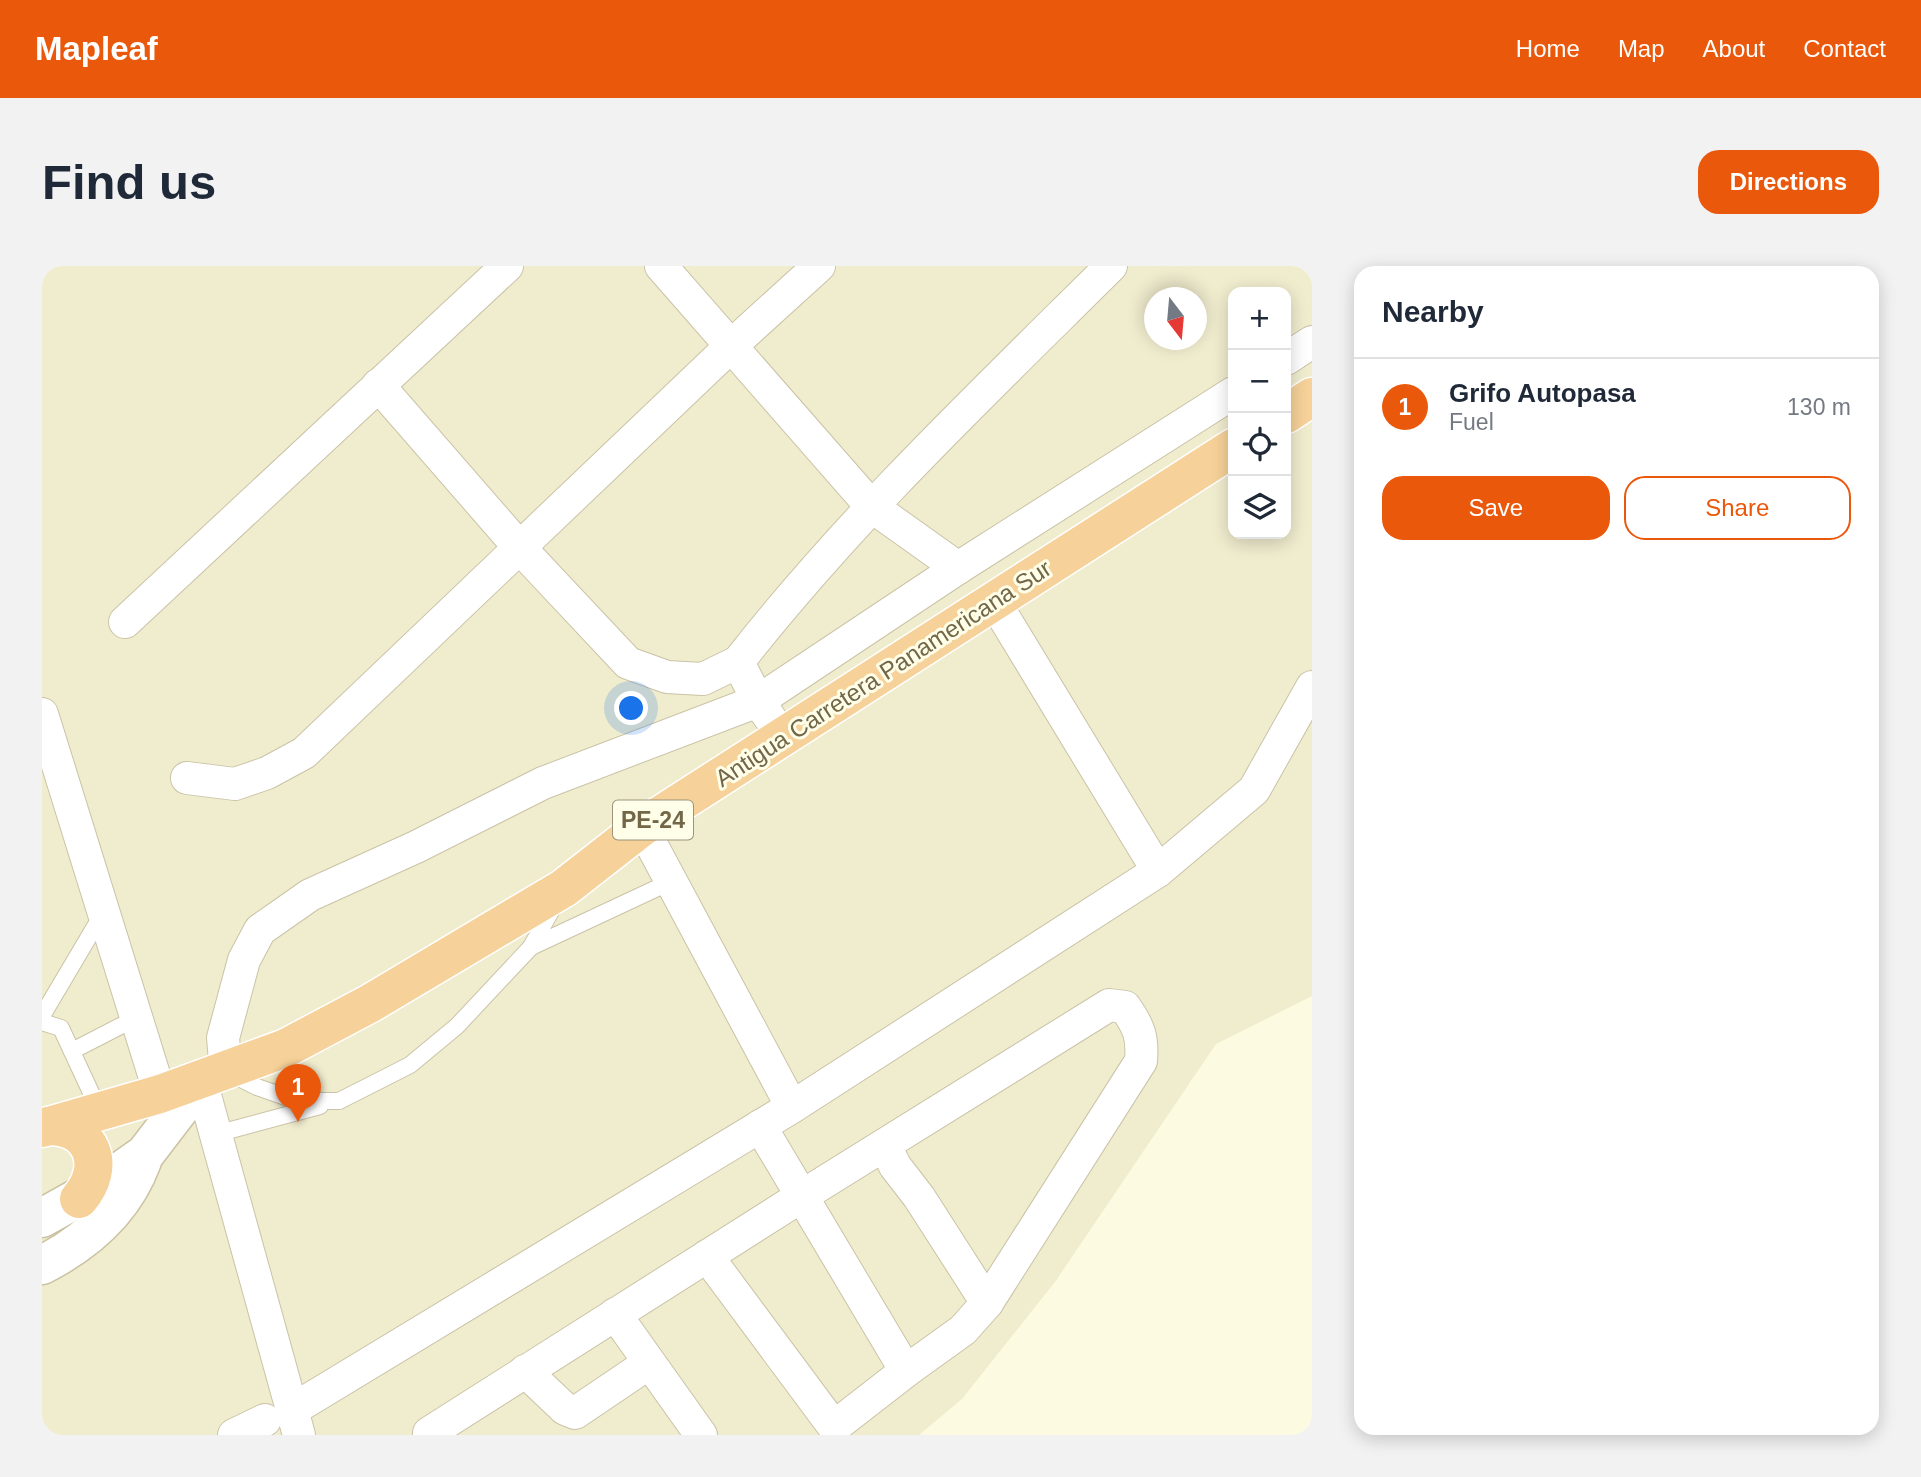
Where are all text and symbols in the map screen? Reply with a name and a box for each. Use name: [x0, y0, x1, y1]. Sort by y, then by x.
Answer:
text: Mapleaf: [35, 30, 158, 67]
text: Home: [1516, 35, 1580, 62]
text: Map: [1618, 35, 1665, 62]
text: About: [1703, 35, 1765, 62]
text: Contact: [1803, 35, 1886, 62]
button: Directions: [1698, 150, 1879, 214]
text: Find us: [42, 155, 216, 209]
north arrow: [1144, 287, 1207, 350]
map controls: [1228, 287, 1291, 539]
button: +: [1228, 287, 1291, 350]
text: Nearby: [1382, 295, 1484, 328]
button: −: [1228, 350, 1291, 413]
text: Grifo Autopasa: [1449, 378, 1636, 408]
text: 1: [1399, 394, 1411, 420]
text: 130 m: [1787, 394, 1851, 420]
text: Fuel: [1449, 409, 1494, 435]
button: locate: [1228, 413, 1291, 476]
button: layers: [1228, 476, 1291, 539]
button: Save: [1382, 476, 1610, 540]
button: Share: [1624, 476, 1851, 540]
street label: Antigua Carretera Panamericana Sur: [710, 554, 1056, 792]
your location: [614, 691, 648, 725]
road number: PE-24: [613, 800, 693, 840]
pin: 1: [275, 1064, 321, 1122]

